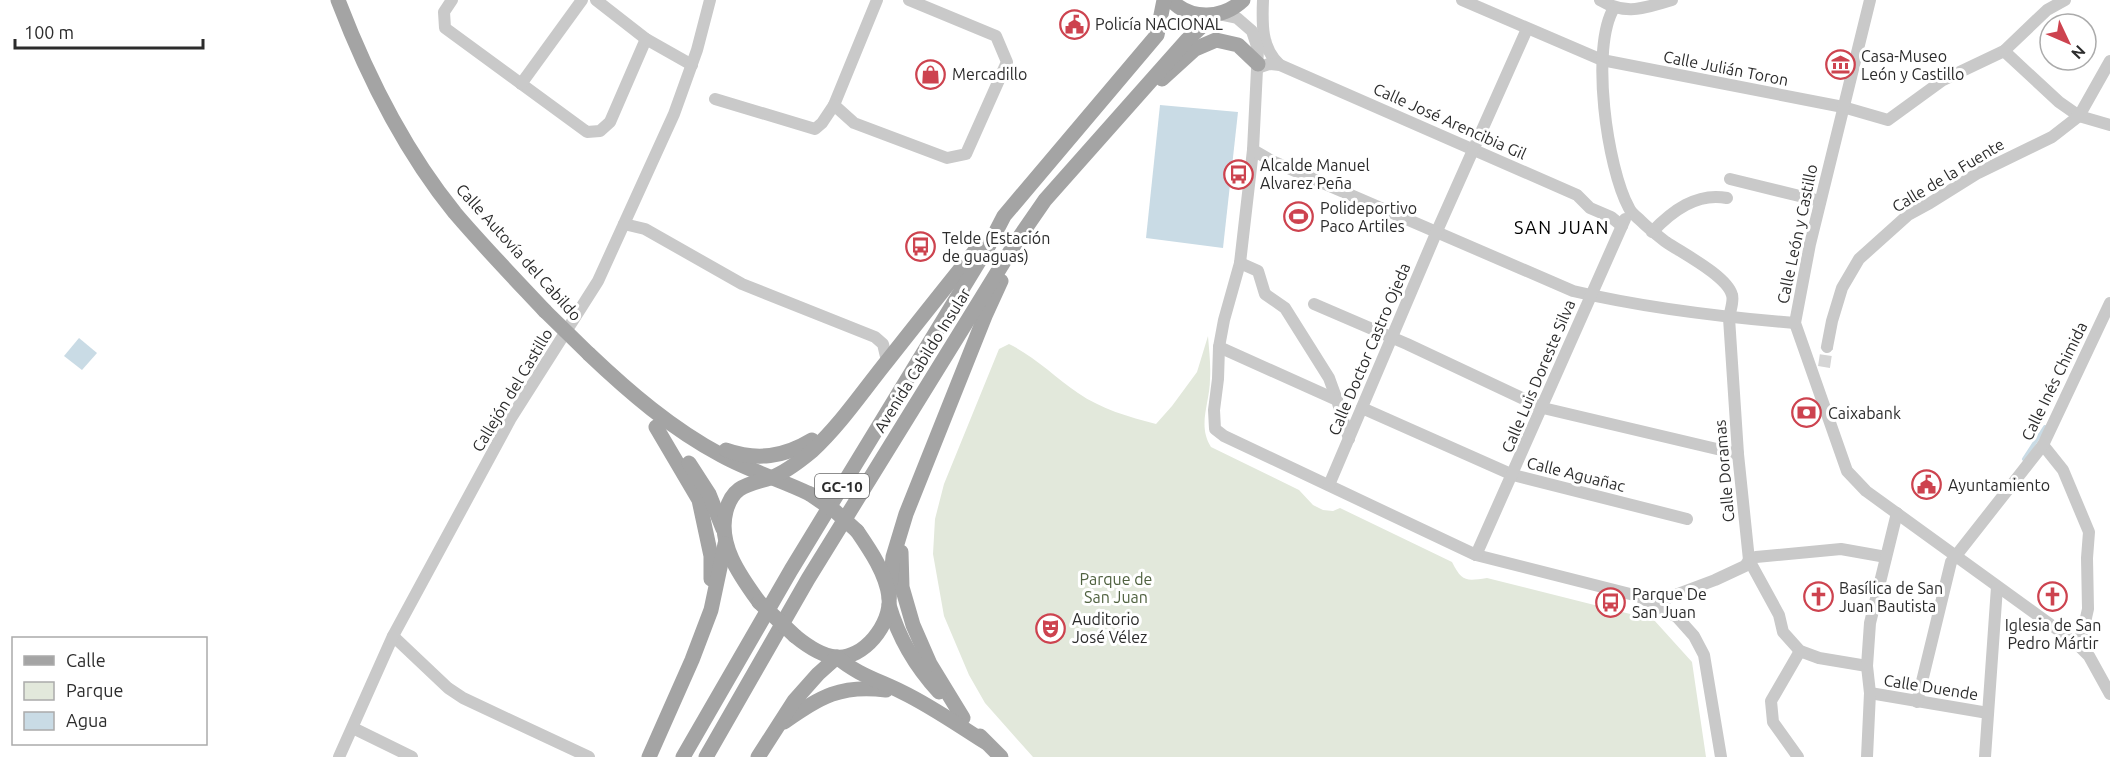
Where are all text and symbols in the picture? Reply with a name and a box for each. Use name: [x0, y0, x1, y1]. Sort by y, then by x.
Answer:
public building icon: Policía NACIONAL: [1058, 8, 1090, 40]
scale bar: [15, 12, 202, 50]
north arrow: [2038, 12, 2098, 72]
place label: Policía NACIONAL: [1095, 15, 1223, 33]
text: 100 m: [24, 22, 74, 42]
text: N: [2068, 42, 2089, 63]
street label: Calle Julián Toron: [1662, 47, 1790, 89]
place label: Casa-Museo León y Castillo: [1861, 47, 1964, 83]
museum icon: Casa-Museo León y Castillo: [1824, 49, 1856, 81]
shop icon: Mercadillo: [915, 58, 947, 90]
place label: Mercadillo: [952, 65, 1027, 83]
street label: Calle José Arencibia Gil: [1371, 79, 1529, 163]
street label: Calle de la Fuente: [1889, 135, 2007, 215]
place label: Alcalde Manuel Alvarez Peña: [1260, 156, 1370, 192]
bus stop icon: Alcalde Manuel Alvarez Peña: [1223, 158, 1255, 190]
street label: Calle León y Castillo: [1773, 163, 1821, 305]
street label: Calle Autovía del Cabildo: [453, 180, 585, 324]
place label: Polideportivo Paco Artiles: [1320, 199, 1417, 235]
sports icon: Polideportivo Paco Artiles: [1283, 201, 1315, 233]
district label: SAN JUAN: [1514, 217, 1610, 237]
place label: Telde (Estación de guaguas): [942, 229, 1050, 266]
bus stop icon: Telde (Estación de guaguas): [905, 231, 937, 263]
street label: Calle Doctor Castro Ojeda: [1324, 260, 1414, 438]
street label: Avenida Cabildo Insular: [870, 285, 974, 435]
street label: Calle Luis Doreste Silva: [1498, 297, 1578, 455]
street label: Calle Inés Chimida: [2017, 319, 2091, 443]
street label: Callejón del Castillo: [468, 325, 556, 455]
bank icon: Caixabank: [1791, 397, 1823, 429]
place label: Caixabank: [1828, 404, 1901, 422]
street label: Calle Doramas: [1711, 419, 1737, 523]
street label: Calle Aguañac: [1525, 453, 1628, 495]
public building icon: Ayuntamiento: [1911, 469, 1943, 501]
road number: GC-10: [815, 474, 869, 498]
place label: Ayuntamiento: [1948, 476, 2050, 494]
park label: Parque de San Juan: [1080, 570, 1152, 606]
place label: Basílica de San Juan Bautista: [1839, 579, 1943, 615]
church icon: Basílica de San Juan Bautista: [1802, 581, 1834, 613]
church icon: Iglesia de San Pedro Mártir: [2037, 581, 2069, 613]
place label: Parque De San Juan: [1632, 585, 1707, 621]
bus stop icon: Parque De San Juan: [1595, 587, 1627, 619]
place label: Auditorio José Vélez: [1072, 610, 1147, 646]
theatre icon: Auditorio José Vélez: [1035, 612, 1067, 644]
place label: Iglesia de San Pedro Mártir: [2005, 616, 2101, 652]
legend: [12, 637, 207, 745]
text: Calle: [66, 650, 106, 670]
street label: Calle Duende: [1882, 671, 1980, 703]
text: Parque: [66, 680, 123, 700]
text: Agua: [66, 710, 108, 730]

